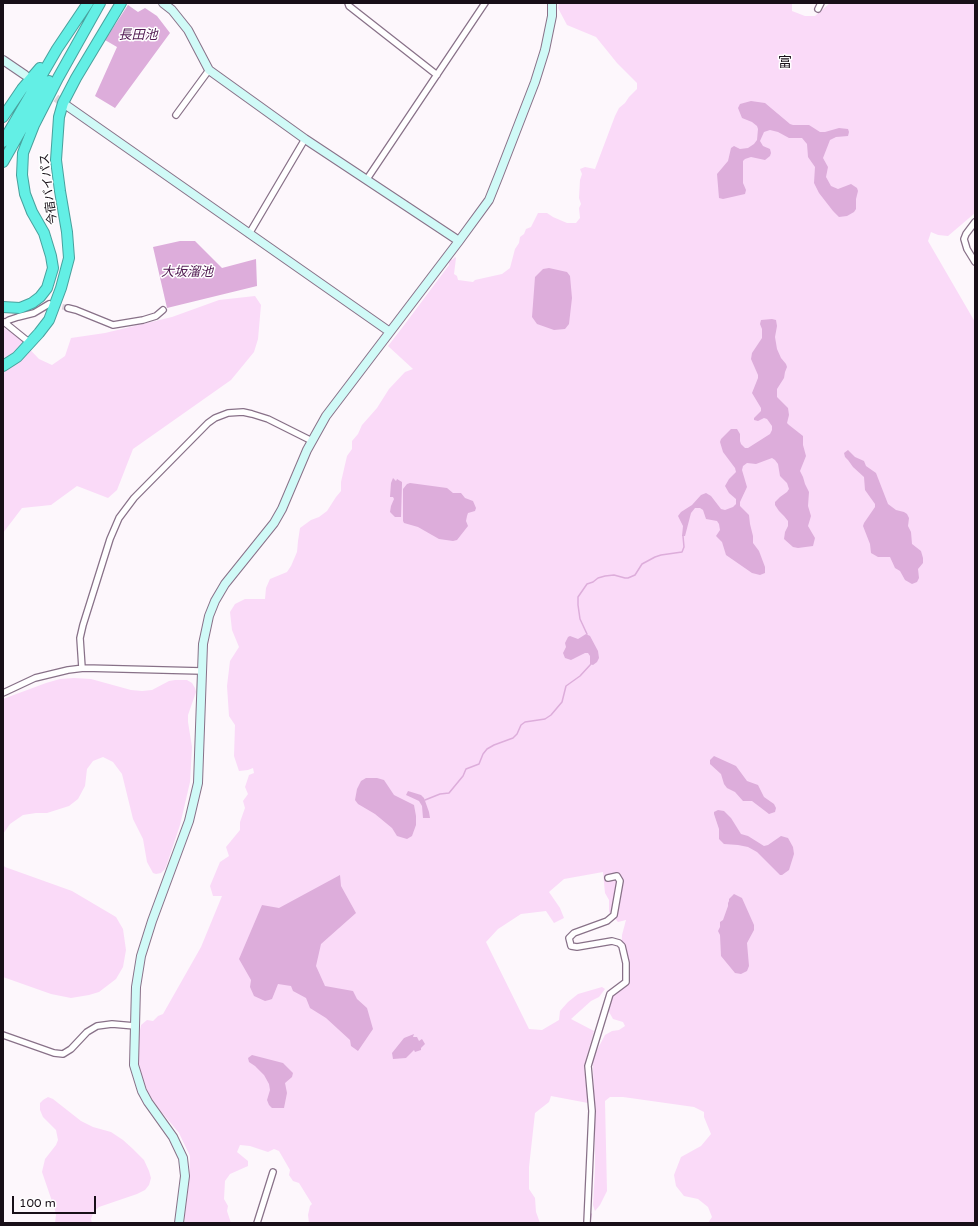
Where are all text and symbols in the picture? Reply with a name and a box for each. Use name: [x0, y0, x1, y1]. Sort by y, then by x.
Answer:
water label: 長田池: [119, 28, 157, 44]
district label: 富: [778, 55, 792, 71]
street label: 今宿バイパス: [37, 152, 61, 226]
water label: 大坂溜池: [161, 265, 213, 281]
scale bar: [14, 1188, 98, 1214]
text: 100 m: [19, 1196, 56, 1210]

